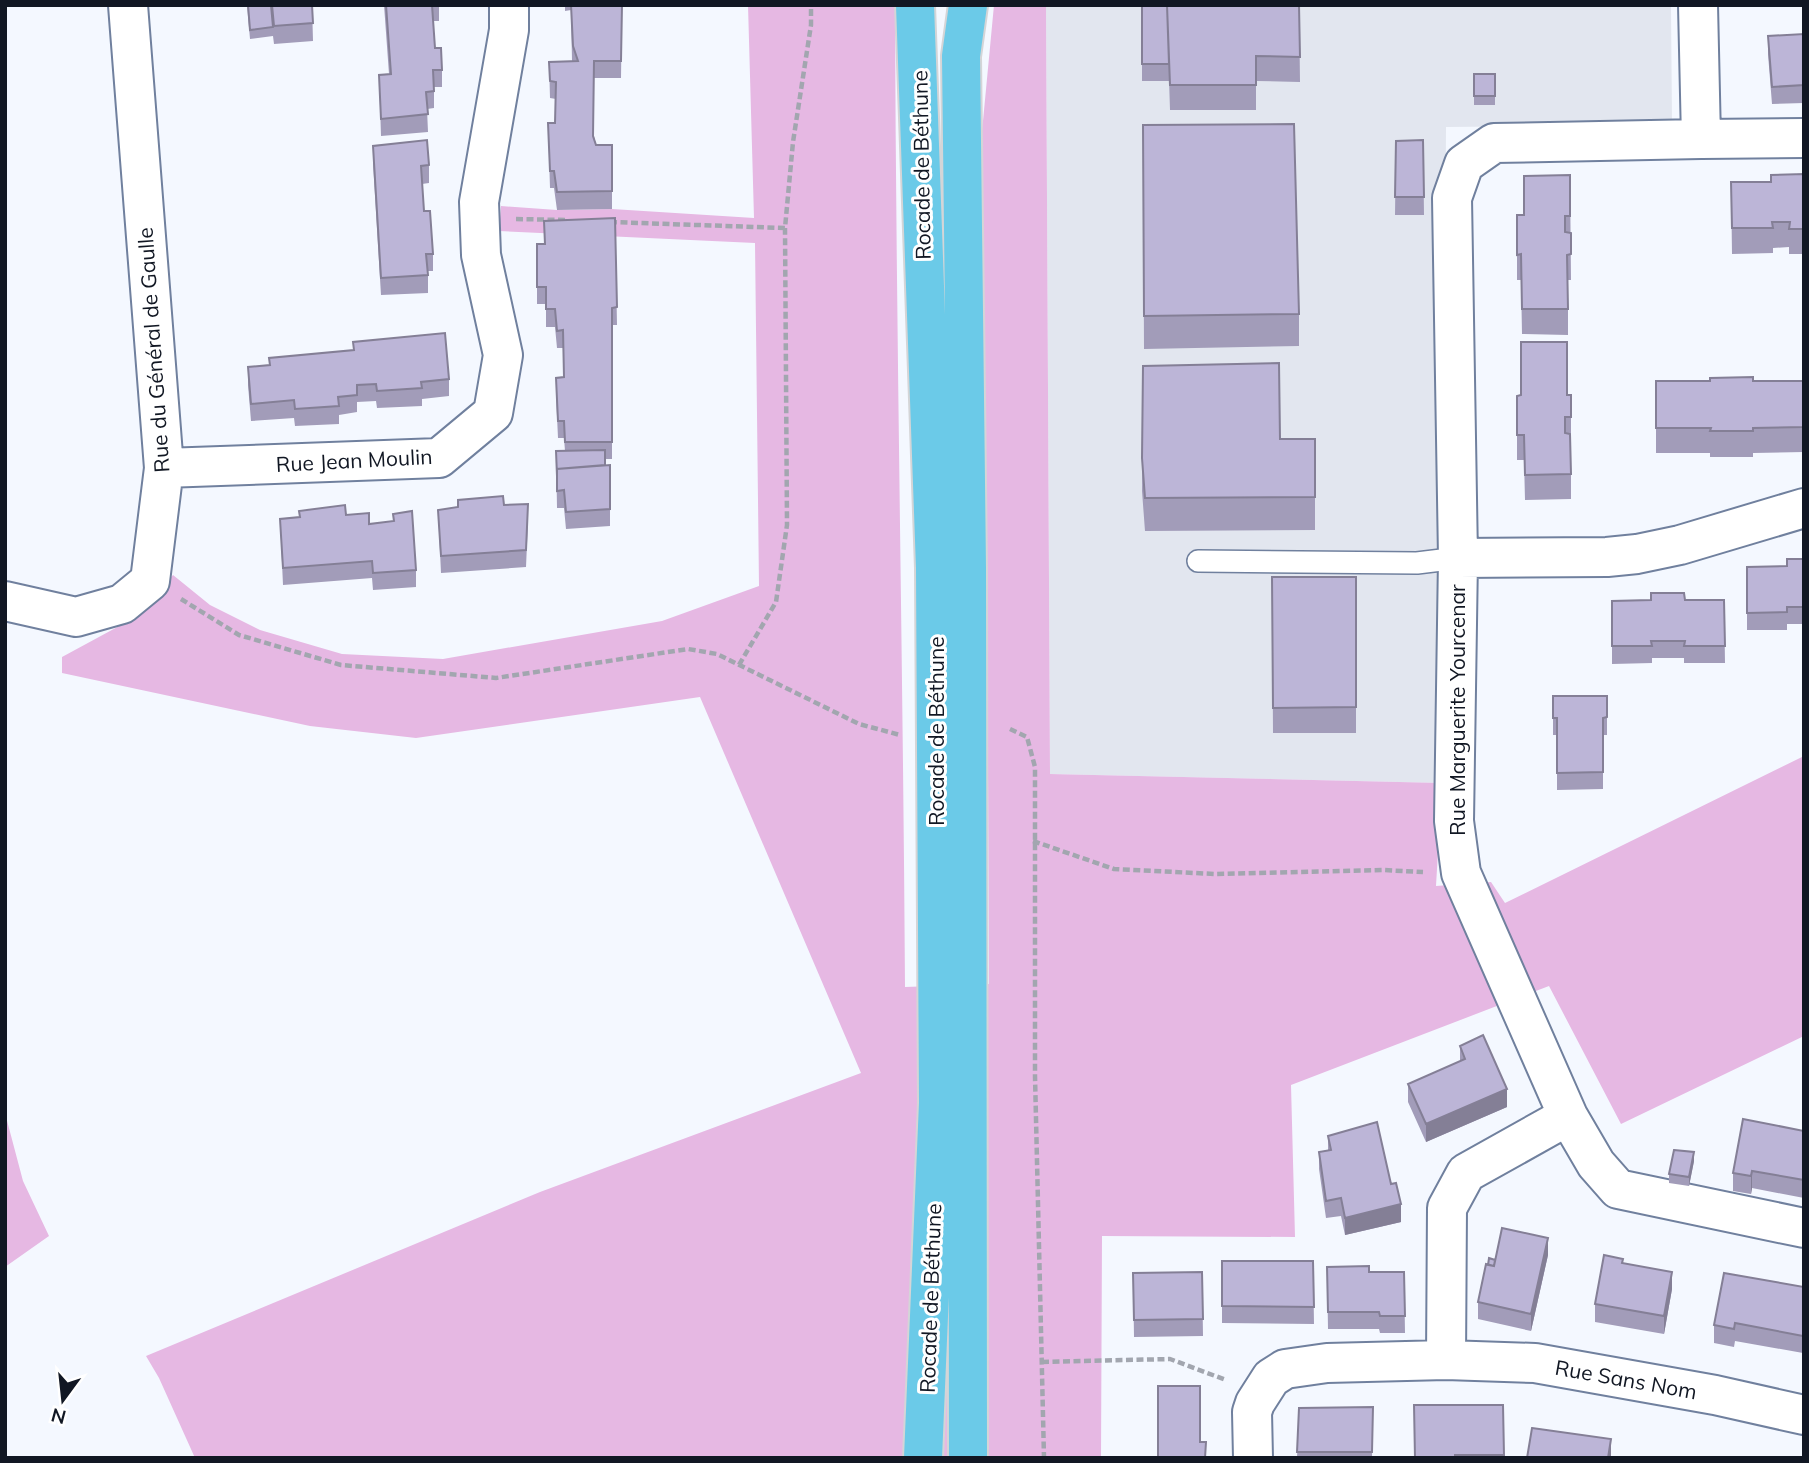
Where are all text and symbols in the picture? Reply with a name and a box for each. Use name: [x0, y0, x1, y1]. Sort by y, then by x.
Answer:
street label: Rocade de Béthune: [906, 70, 936, 260]
street label: Rue du Général de Gaulle: [131, 226, 175, 474]
street label: Rue Jean Moulin: [275, 443, 433, 477]
street label: Rue Marguerite Yourcenar: [1444, 584, 1470, 836]
street label: Rocade de Béthune: [923, 636, 949, 826]
street label: Rocade de Béthune: [914, 1203, 946, 1393]
street label: Rue Sans Nom: [1553, 1354, 1699, 1404]
north arrow: [28, 1365, 98, 1435]
text: N: [49, 1403, 69, 1430]

